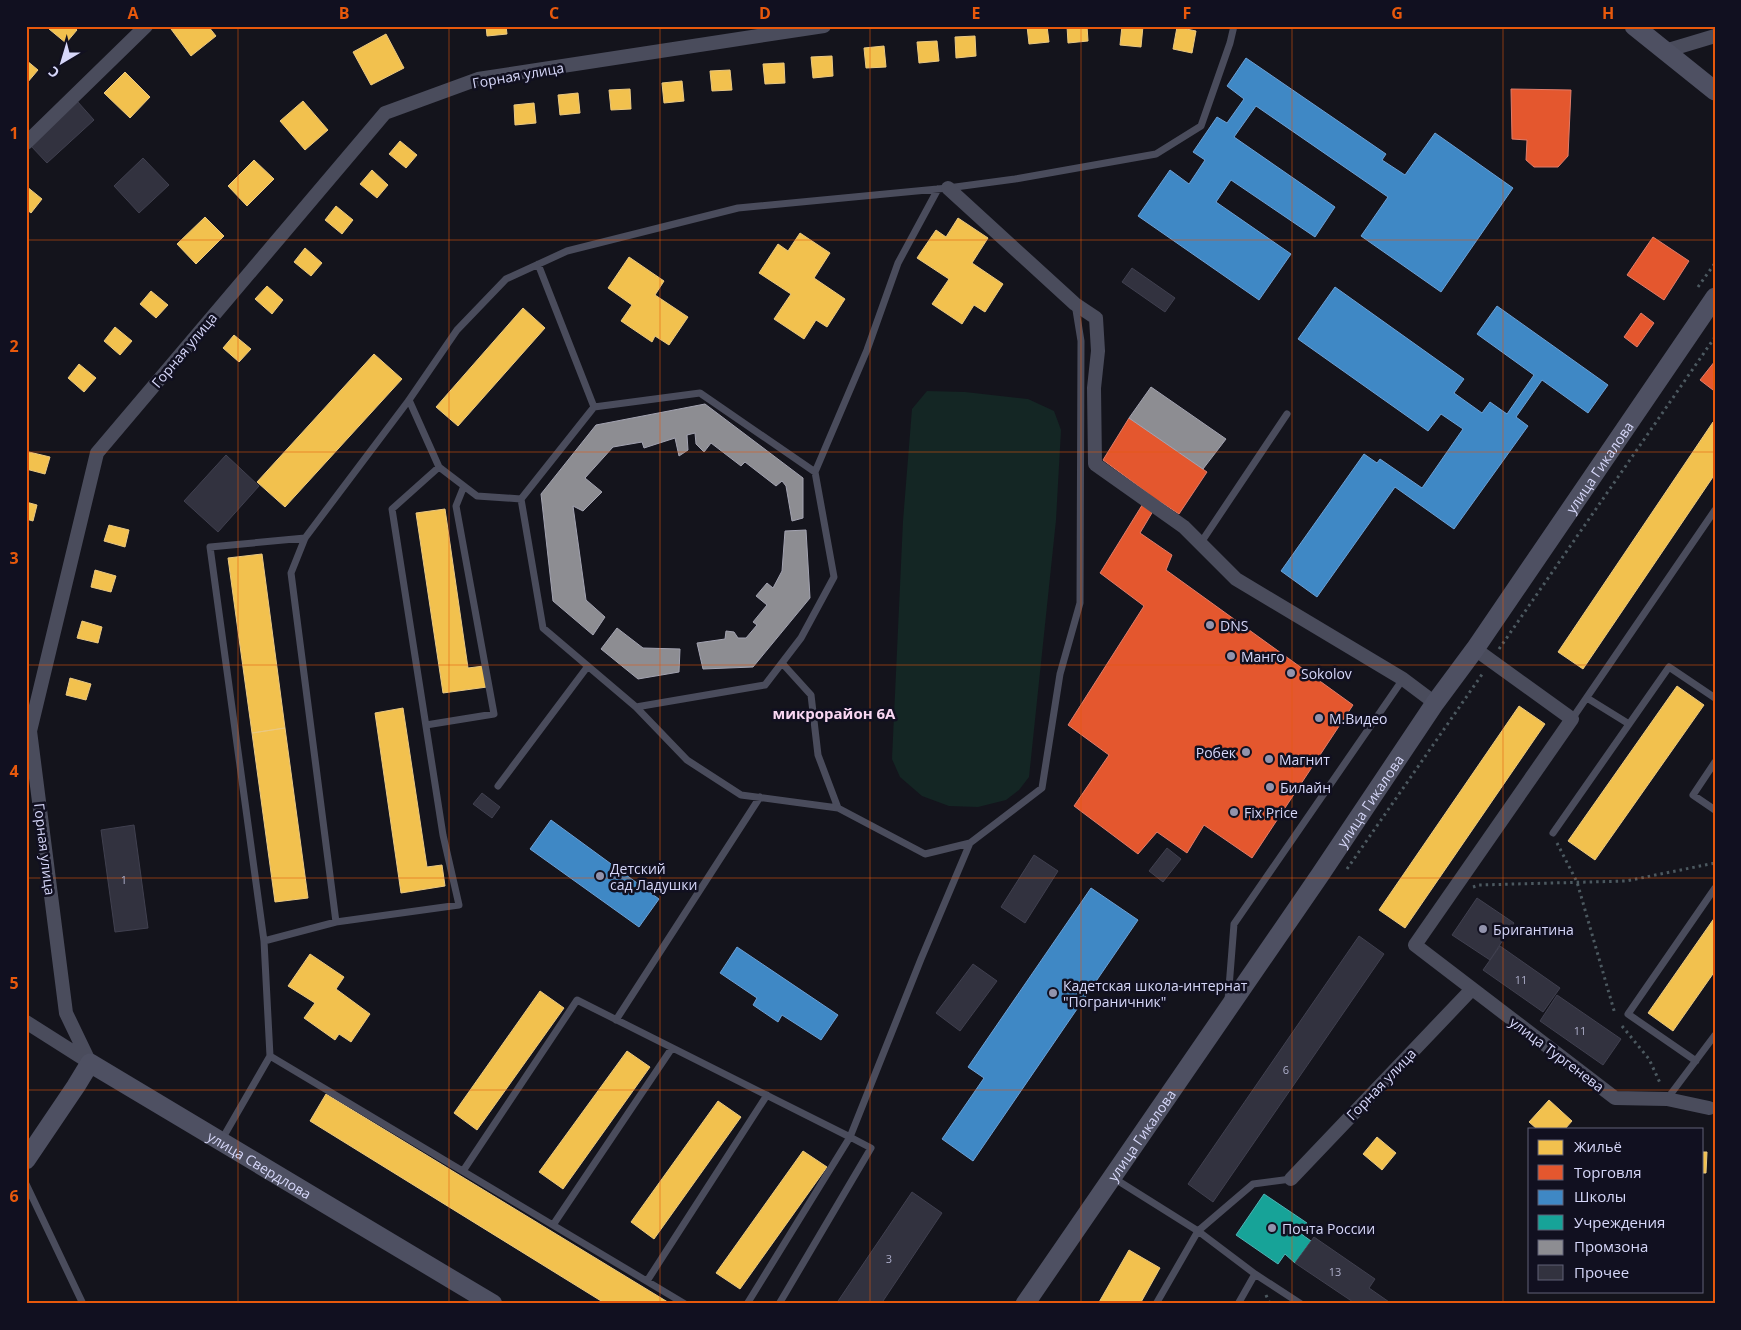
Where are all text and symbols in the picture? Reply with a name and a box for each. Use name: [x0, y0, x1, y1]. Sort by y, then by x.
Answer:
text: A: [127, 2, 139, 24]
text: B: [339, 2, 349, 24]
text: C: [549, 2, 559, 24]
text: D: [759, 2, 771, 24]
text: E: [972, 2, 981, 24]
text: F: [1183, 2, 1191, 24]
text: G: [1391, 2, 1403, 24]
text: H: [1602, 2, 1614, 24]
north arrow: [38, 38, 88, 88]
street label: Горная улица: [471, 58, 565, 92]
text: С: [44, 62, 63, 83]
text: 1: [9, 122, 19, 144]
street label: Горная улица: [147, 308, 221, 392]
text: 2: [9, 335, 19, 357]
street label: улица Гикалова: [1561, 417, 1637, 517]
text: 3: [9, 547, 19, 569]
place label: DNS: [1220, 616, 1248, 635]
marker: DNS: [1204, 619, 1216, 631]
place label: Манго: [1241, 647, 1285, 666]
marker: Манго: [1225, 650, 1237, 662]
place label: Sokolov: [1301, 664, 1352, 683]
marker: Sokolov: [1285, 667, 1297, 679]
district label: микрорайон 6А: [773, 703, 896, 723]
place label: М.Видео: [1329, 709, 1388, 728]
marker: М.Видео: [1313, 712, 1325, 724]
place label: Робек: [1196, 743, 1237, 762]
marker: Робек: [1240, 746, 1252, 758]
place label: Магнит: [1279, 750, 1330, 769]
street label: улица Гикалова: [1332, 751, 1407, 851]
marker: Магнит: [1263, 753, 1275, 765]
text: 4: [9, 760, 19, 782]
place label: Билайн: [1280, 778, 1331, 797]
marker: Билайн: [1264, 781, 1276, 793]
street label: Горная улица: [30, 802, 60, 896]
place label: Fix Price: [1244, 803, 1298, 822]
marker: Fix Price: [1228, 806, 1240, 818]
place label: Детский сад Ладушки: [610, 859, 697, 894]
marker: Детский сад Ладушки: [594, 870, 606, 882]
house number: 1: [121, 872, 127, 887]
place label: Бригантина: [1493, 920, 1574, 939]
marker: Бригантина: [1477, 923, 1489, 935]
text: 5: [9, 972, 19, 994]
house number: 11: [1515, 972, 1527, 987]
place label: Кадетская школа-интернат "Пограничник": [1063, 976, 1248, 1011]
marker: Кадетская школа-интернат "Пограничник": [1047, 987, 1059, 999]
street label: улица Тургенева: [1506, 1012, 1608, 1096]
house number: 11: [1574, 1023, 1586, 1038]
street label: Горная улица: [1342, 1044, 1420, 1124]
house number: 6: [1283, 1062, 1289, 1077]
street label: улица Гикалова: [1103, 1085, 1179, 1185]
street label: улица Свердлова: [204, 1126, 315, 1203]
legend: [1528, 1128, 1704, 1292]
text: Жильё: [1574, 1136, 1622, 1156]
text: Торговля: [1574, 1162, 1641, 1182]
text: 6: [9, 1185, 19, 1207]
text: Школы: [1574, 1186, 1626, 1206]
text: Учреждения: [1574, 1212, 1665, 1232]
place label: Почта России: [1282, 1219, 1375, 1238]
marker: Почта России: [1266, 1222, 1278, 1234]
text: Промзона: [1574, 1236, 1648, 1256]
house number: 3: [886, 1251, 892, 1266]
text: Прочее: [1574, 1262, 1629, 1282]
house number: 13: [1329, 1264, 1341, 1279]

